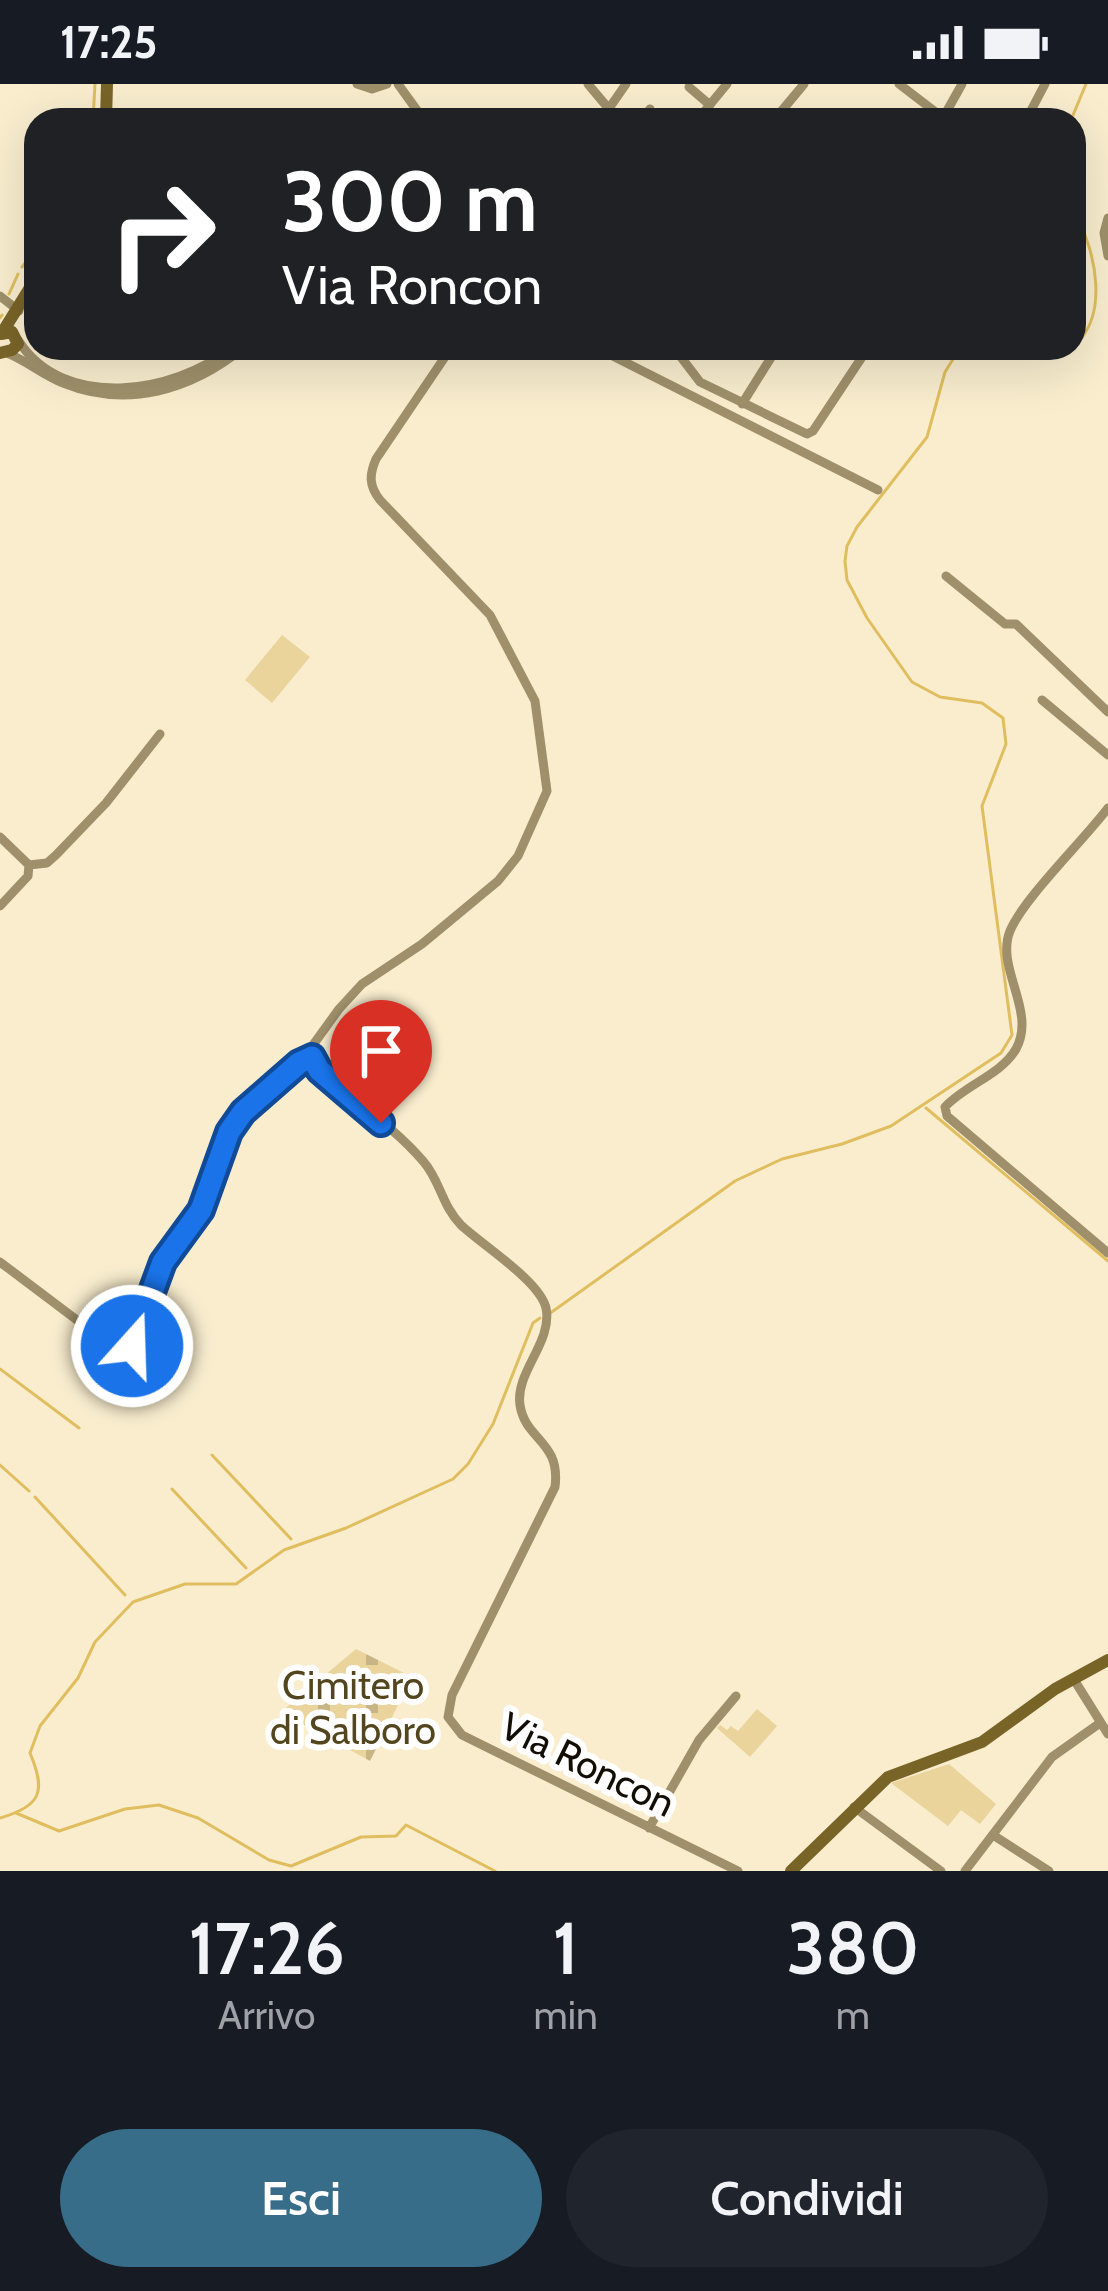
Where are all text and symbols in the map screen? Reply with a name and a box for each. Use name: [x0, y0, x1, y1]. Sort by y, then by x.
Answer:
text: 17:25: [60, 15, 158, 69]
text: 300 m: [282, 150, 538, 252]
icon: right: [84, 156, 240, 312]
text: Via Roncon: [282, 252, 542, 318]
pin: [330, 1000, 432, 1123]
icon: arrive: [348, 1018, 414, 1084]
position arrow: [69, 1283, 195, 1409]
park label: Cimitero di Salboro: [270, 1661, 436, 1754]
street label: Via Roncon: [493, 1701, 683, 1827]
text: 17:26: [189, 1905, 345, 1992]
text: 1: [553, 1905, 578, 1992]
text: 380: [786, 1905, 919, 1992]
text: Arrivo: [218, 1991, 315, 2039]
text: min: [533, 1991, 598, 2039]
text: m: [836, 1991, 870, 2039]
button: Esci: [60, 2129, 542, 2267]
button: Condividi: [566, 2129, 1048, 2267]

